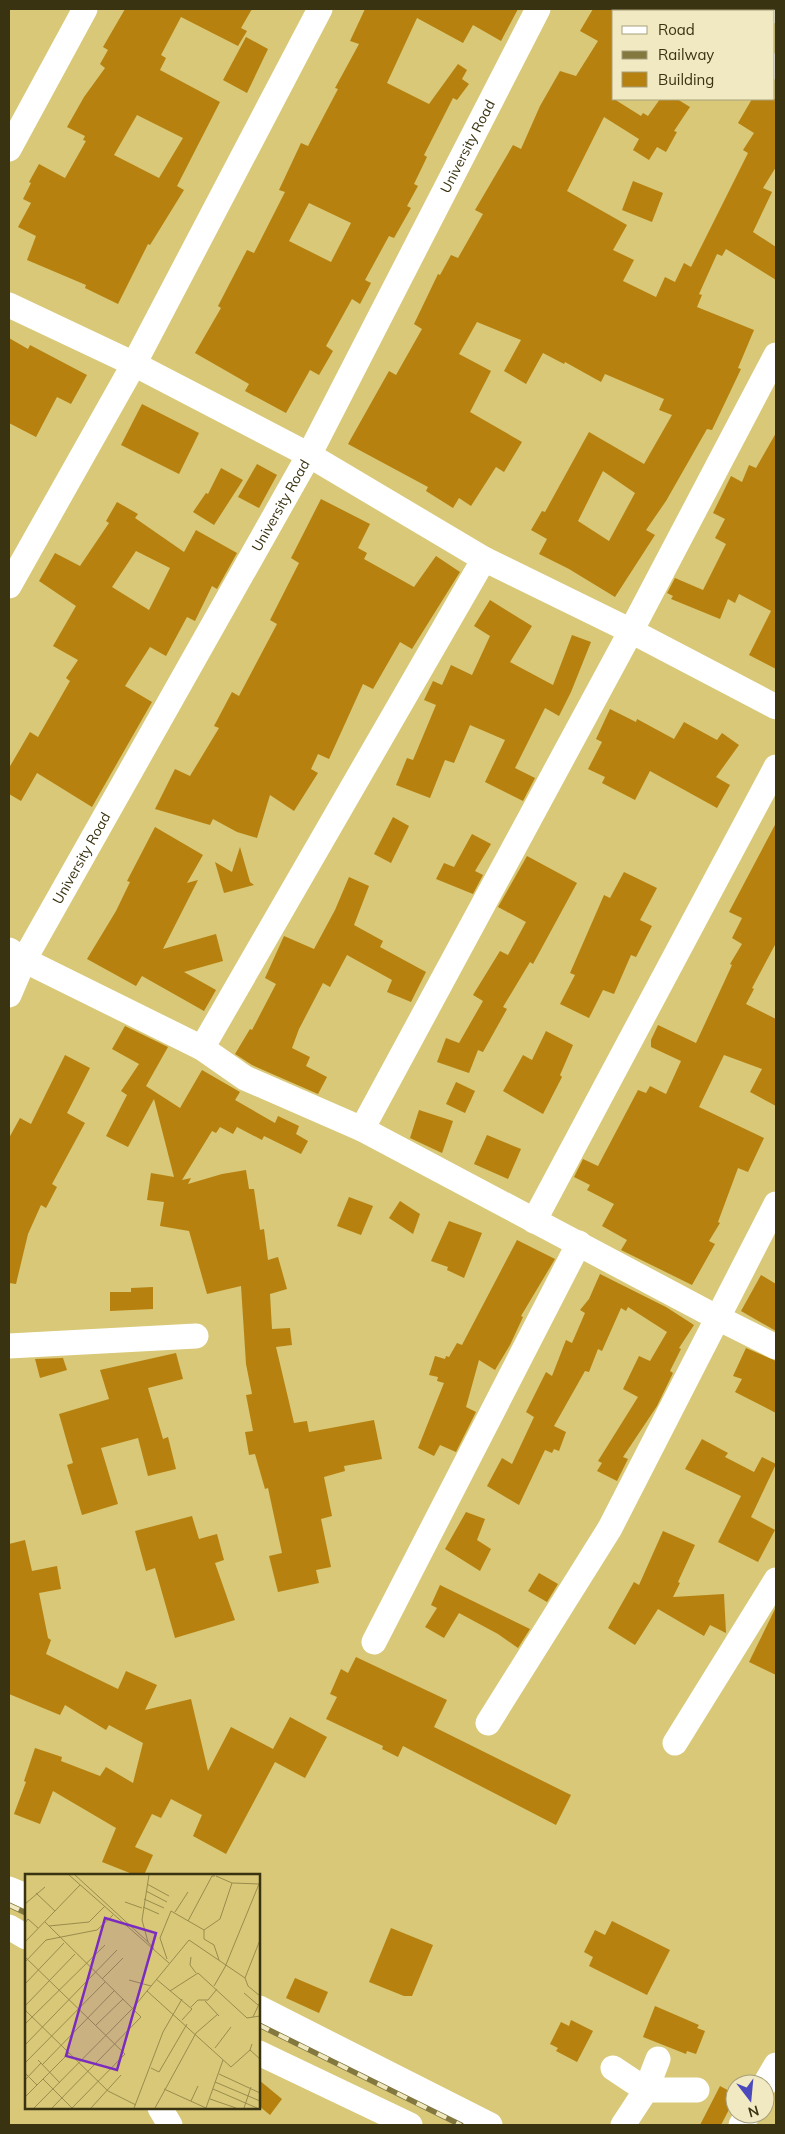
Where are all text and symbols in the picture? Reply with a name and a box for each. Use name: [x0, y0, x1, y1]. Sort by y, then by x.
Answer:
legend: [612, 10, 775, 100]
text: Road: [658, 20, 695, 39]
text: Railway: [658, 45, 714, 64]
text: Building: [658, 70, 714, 89]
street label: University Road: [436, 97, 499, 196]
street label: University Road: [247, 456, 314, 555]
street label: University Road: [48, 809, 114, 907]
inset map: [25, 1874, 260, 2109]
north arrow: [725, 2074, 775, 2124]
text: N: [746, 2101, 761, 2122]

